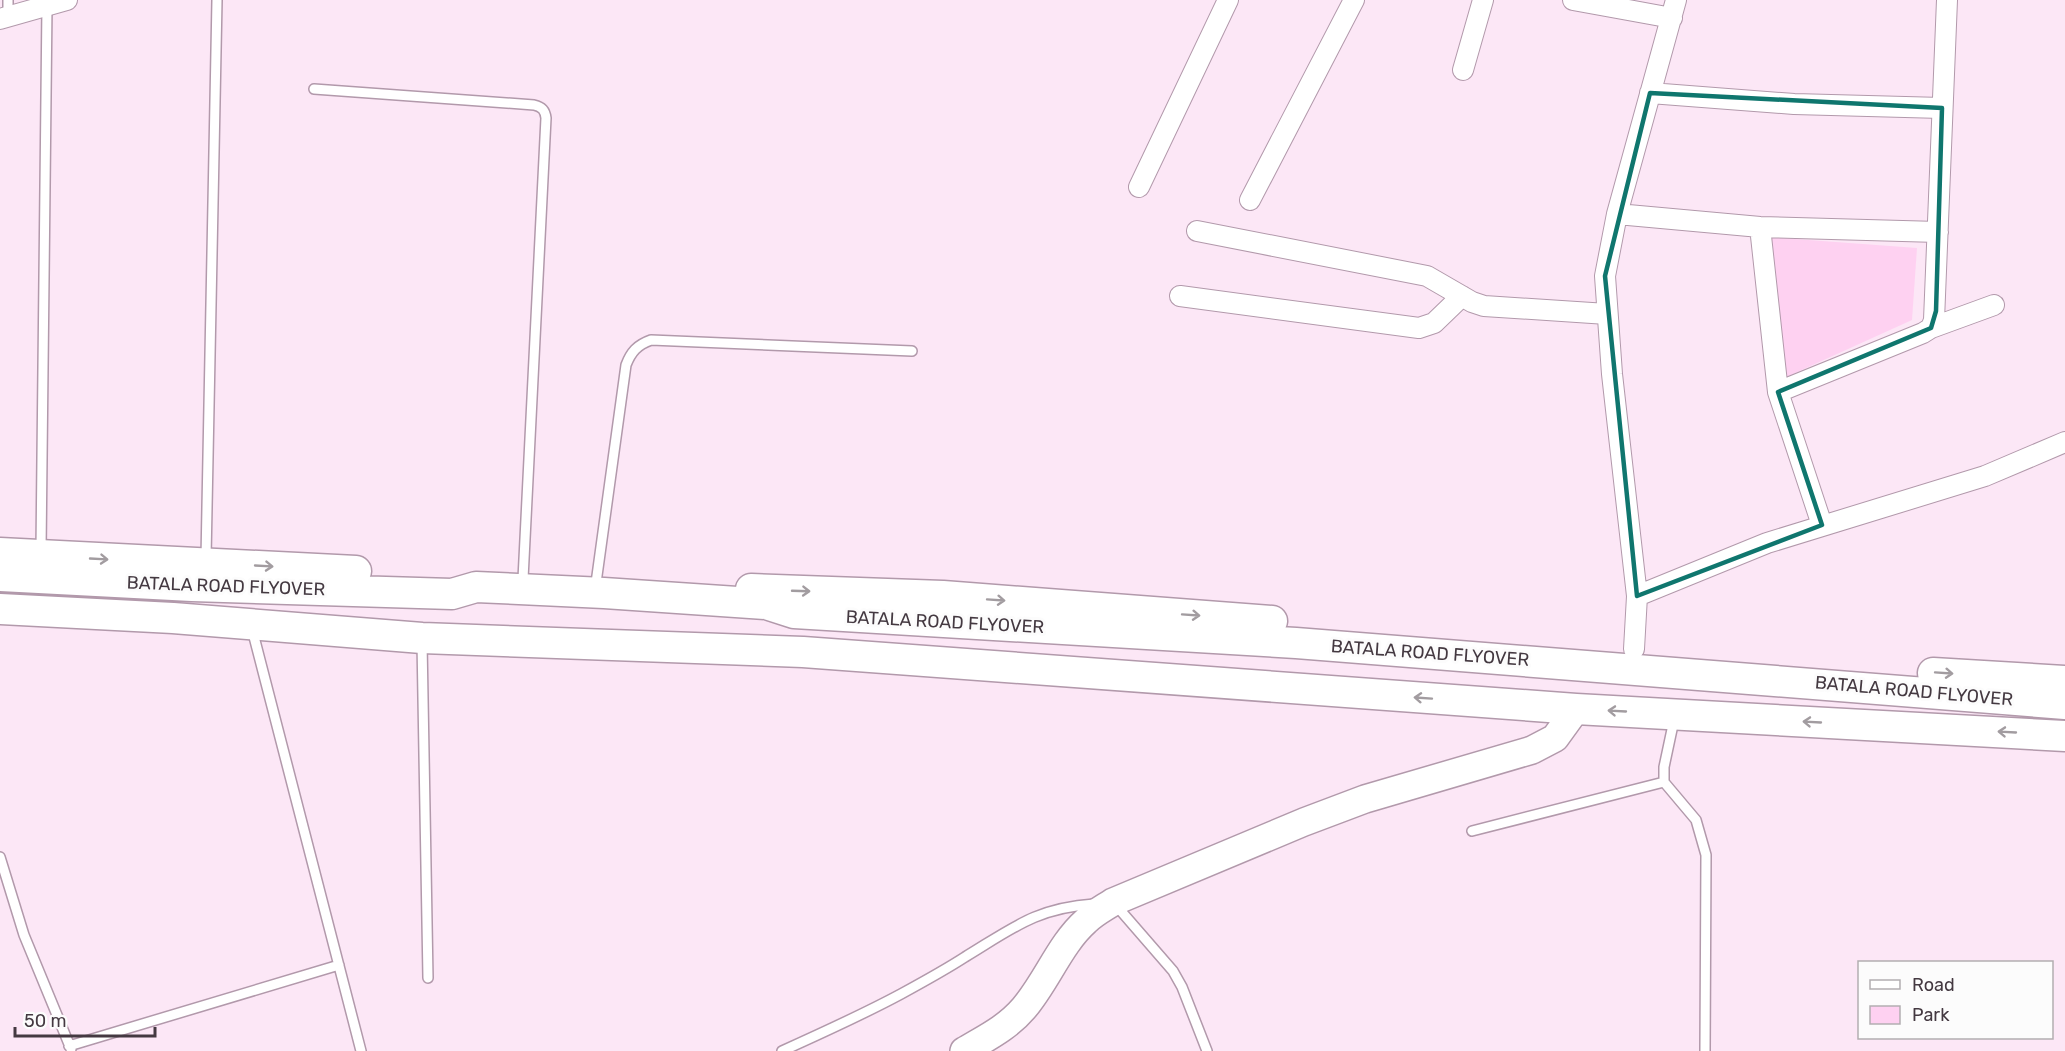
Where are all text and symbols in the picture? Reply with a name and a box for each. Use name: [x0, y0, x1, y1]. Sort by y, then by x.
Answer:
one-way arrow: [88, 553, 108, 564]
one-way arrow: [254, 561, 274, 572]
street label: BATALA ROAD FLYOVER: [126, 572, 326, 600]
one-way arrow: [791, 585, 811, 596]
one-way arrow: [986, 595, 1006, 606]
street label: BATALA ROAD FLYOVER: [845, 606, 1045, 638]
one-way arrow: [1180, 610, 1200, 621]
street label: BATALA ROAD FLYOVER: [1330, 635, 1530, 671]
one-way arrow: [1933, 668, 1953, 679]
street label: BATALA ROAD FLYOVER: [1814, 671, 2014, 711]
one-way arrow: [1413, 692, 1433, 703]
one-way arrow: [1608, 706, 1628, 717]
one-way arrow: [1802, 716, 1822, 727]
one-way arrow: [1997, 727, 2017, 738]
legend: [1858, 961, 2053, 1039]
text: Road: [1912, 974, 1955, 996]
scale bar: [15, 1000, 154, 1038]
text: Park: [1912, 1004, 1950, 1026]
text: 50 m: [24, 1010, 67, 1032]

